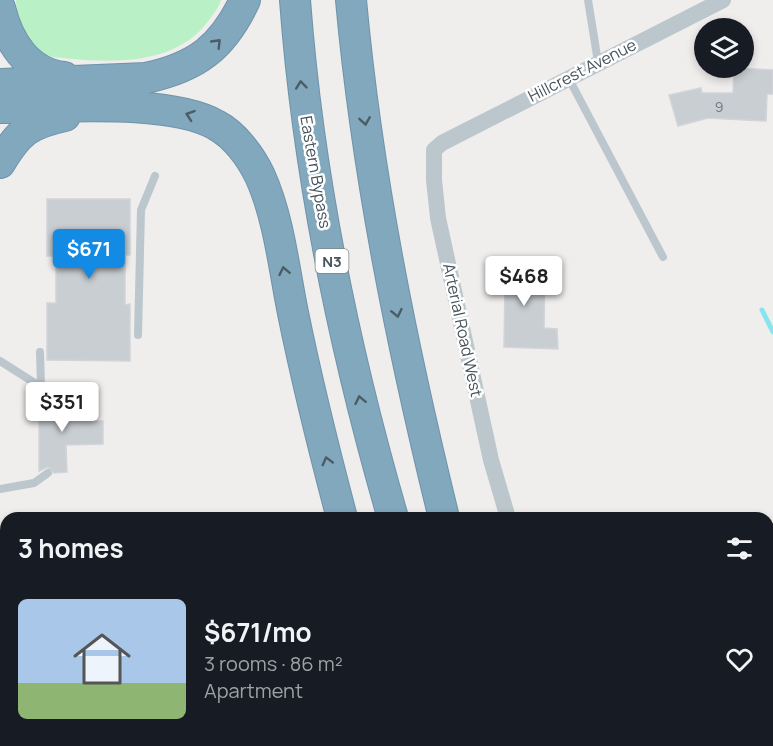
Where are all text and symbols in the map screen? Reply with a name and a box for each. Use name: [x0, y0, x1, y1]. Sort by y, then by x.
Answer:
map controls: [694, 18, 754, 78]
button: layers: [694, 18, 754, 78]
street label: Hillcrest Avenue: [524, 33, 640, 107]
one-way arrow: [209, 40, 220, 51]
one-way arrow: [295, 80, 308, 90]
house number: 9: [715, 97, 723, 116]
one-way arrow: [185, 109, 195, 122]
street label: Eastern Bypass: [295, 114, 337, 230]
one-way arrow: [358, 116, 370, 125]
pin: $671: [53, 229, 125, 280]
text: $671: [67, 235, 111, 262]
road number: N3: [316, 249, 348, 273]
pin: $468: [488, 256, 560, 307]
street label: Arterial Road West: [438, 261, 488, 399]
text: $468: [499, 262, 549, 289]
one-way arrow: [278, 266, 291, 276]
one-way arrow: [390, 308, 403, 318]
pin: $351: [26, 382, 98, 433]
text: $351: [40, 388, 84, 415]
one-way arrow: [354, 396, 367, 406]
one-way arrow: [322, 456, 334, 467]
text: 3 homes: [18, 530, 124, 566]
icon: filters: [723, 532, 756, 565]
text: $671/mo: [204, 614, 311, 650]
icon: home: [66, 623, 138, 695]
icon: heart: [723, 643, 756, 676]
text: 3 rooms · 86 m²: [204, 650, 343, 677]
text: Apartment: [204, 677, 303, 704]

